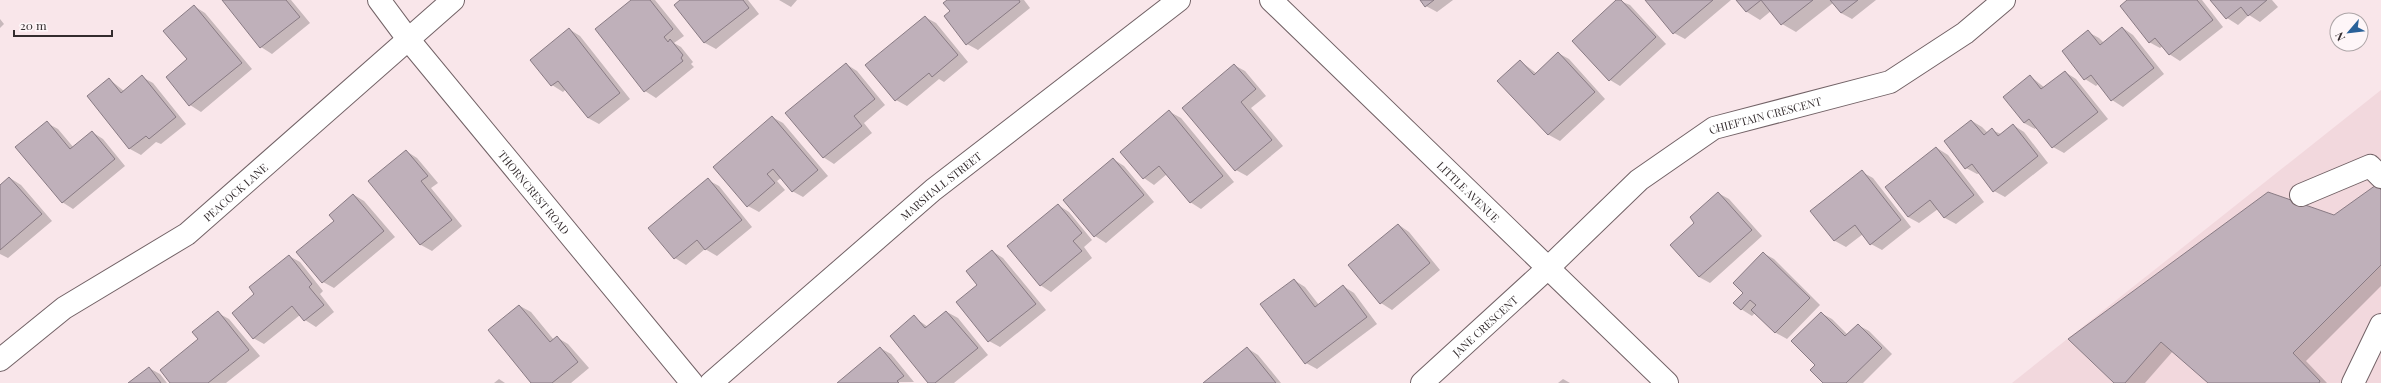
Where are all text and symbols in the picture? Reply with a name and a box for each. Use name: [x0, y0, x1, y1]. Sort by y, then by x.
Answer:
scale bar: [14, 12, 112, 38]
north arrow: [2329, 12, 2369, 52]
text: 20 m: [20, 17, 47, 33]
text: N: [2331, 30, 2348, 44]
street label: CHIEFTAIN CRESCENT: [1705, 93, 1823, 137]
street label: THORNCREST ROAD: [495, 147, 573, 237]
street label: MARSHALL STREET: [897, 148, 984, 223]
street label: LITTLE AVENUE: [1434, 157, 1503, 225]
street label: PEACOCK LANE: [200, 159, 271, 224]
street label: JANE CRESCENT: [1448, 292, 1521, 360]

